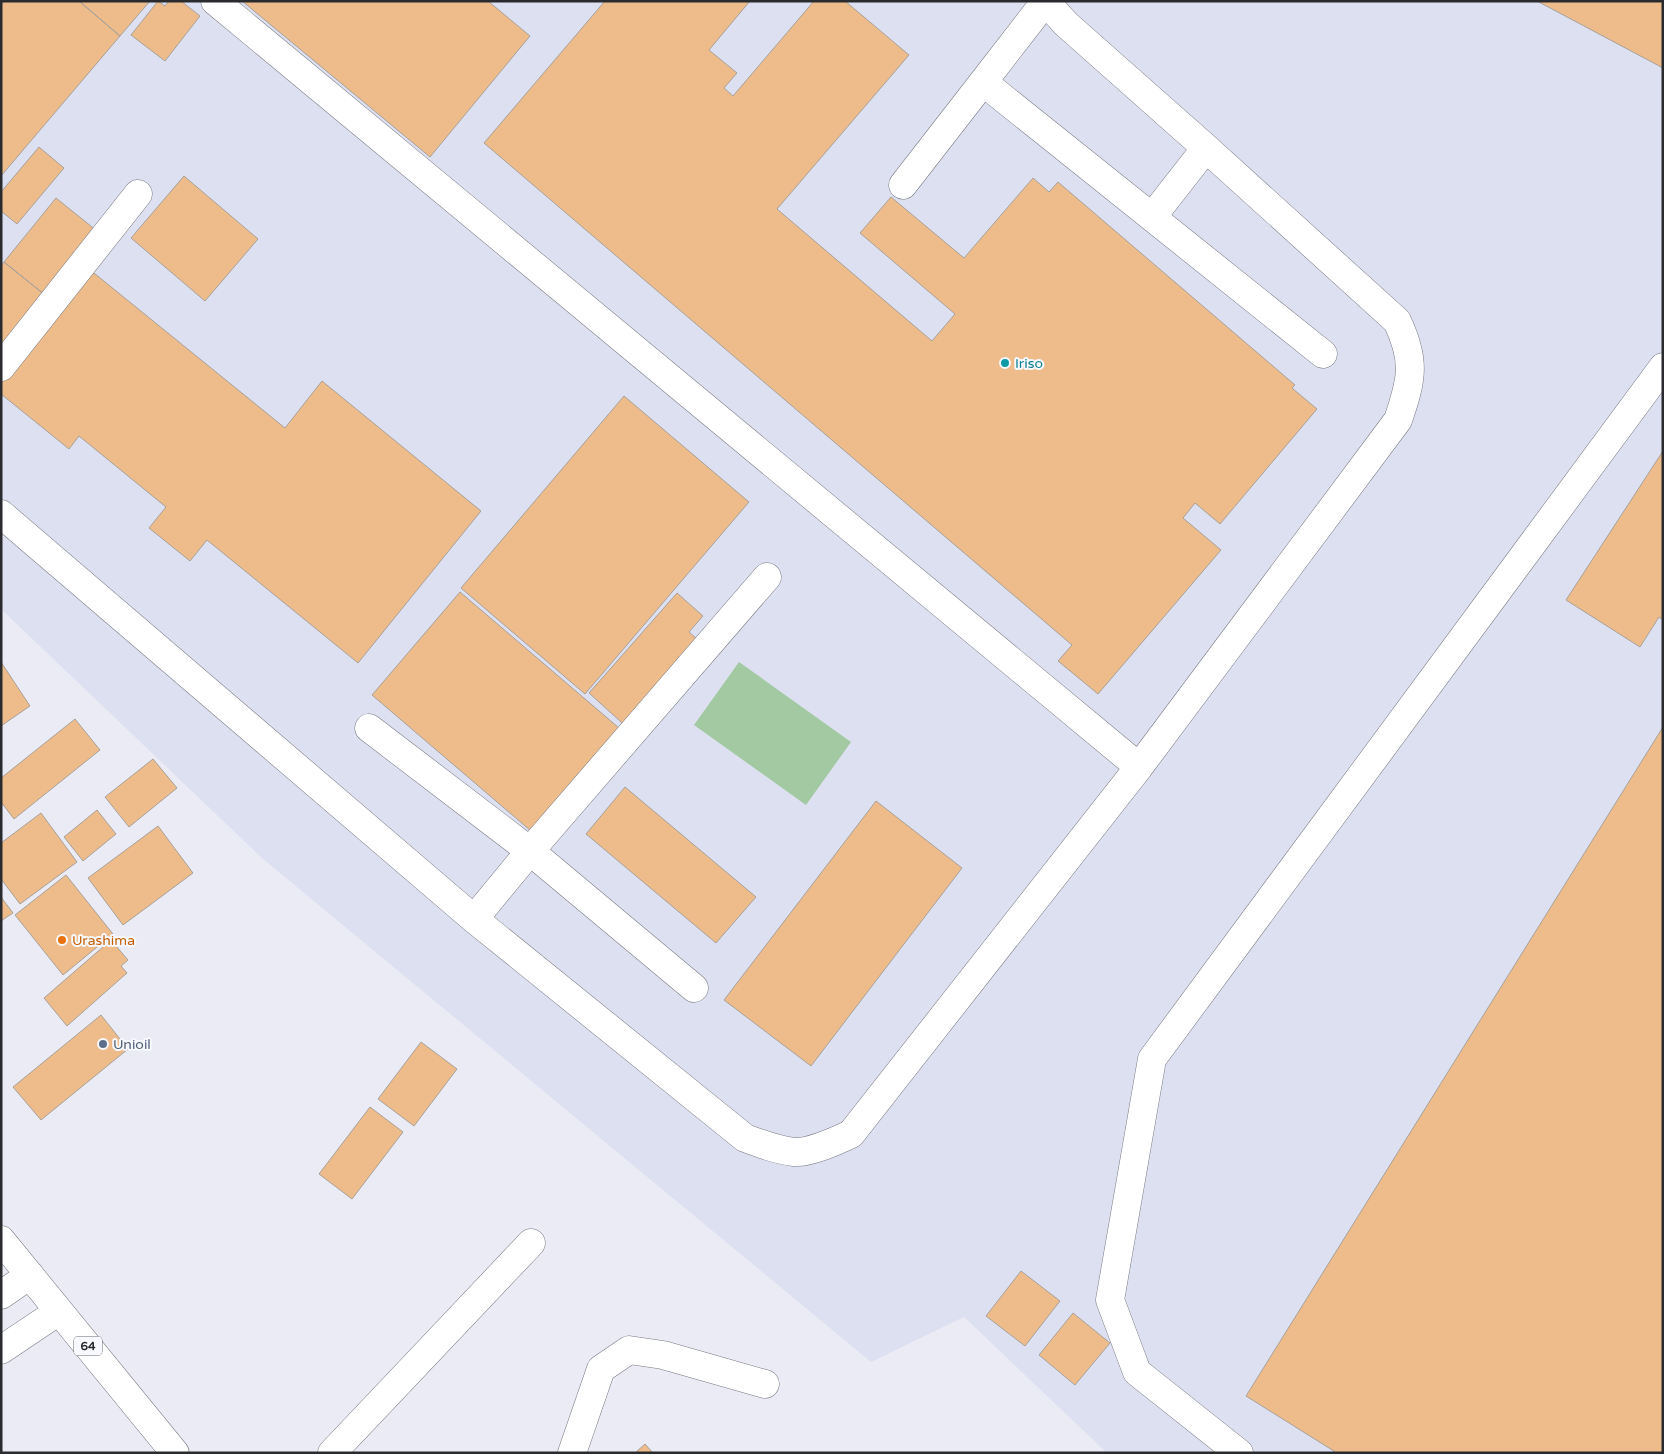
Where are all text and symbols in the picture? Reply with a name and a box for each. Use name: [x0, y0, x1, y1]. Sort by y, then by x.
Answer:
place label: Iriso: [1015, 355, 1043, 372]
marker: Iriso: [999, 357, 1011, 369]
place label: Urashima: [72, 932, 135, 949]
marker: Urashima: [56, 934, 68, 946]
place label: Unioil: [113, 1036, 151, 1053]
marker: Unioil: [97, 1038, 109, 1050]
road number: 64: [74, 1336, 102, 1355]

